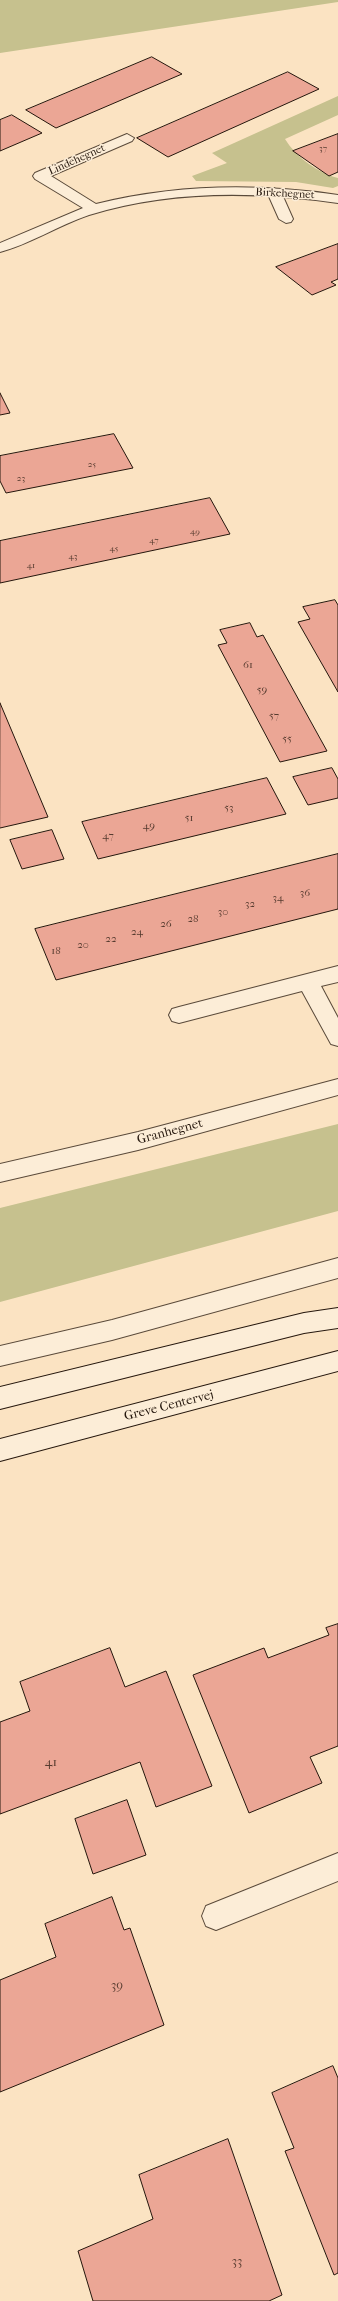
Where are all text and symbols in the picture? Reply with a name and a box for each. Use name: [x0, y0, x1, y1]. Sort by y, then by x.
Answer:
street label: Lindehegnet: [47, 142, 107, 178]
house number: 37: [319, 144, 327, 154]
street label: Birkehegnet: [255, 186, 315, 202]
house number: 25: [88, 460, 96, 470]
house number: 23: [17, 474, 25, 484]
house number: 49: [190, 527, 200, 537]
house number: 47: [149, 536, 159, 546]
house number: 45: [110, 544, 118, 554]
house number: 43: [68, 552, 78, 562]
house number: 41: [27, 561, 35, 571]
house number: 61: [243, 658, 253, 672]
house number: 59: [257, 683, 267, 697]
house number: 57: [269, 709, 279, 723]
house number: 55: [282, 732, 292, 746]
house number: 53: [224, 801, 234, 815]
house number: 51: [185, 811, 193, 825]
house number: 49: [143, 819, 155, 833]
house number: 47: [102, 829, 114, 843]
house number: 36: [300, 886, 310, 900]
house number: 34: [272, 891, 284, 905]
house number: 32: [245, 897, 255, 911]
house number: 30: [218, 905, 228, 919]
house number: 28: [187, 912, 199, 926]
house number: 26: [160, 917, 172, 931]
house number: 24: [131, 925, 143, 939]
house number: 22: [105, 932, 117, 946]
house number: 20: [77, 938, 89, 952]
house number: 18: [51, 944, 61, 958]
street label: Granhegnet: [135, 1116, 205, 1148]
street label: Greve Centervej: [123, 1387, 215, 1425]
house number: 41: [45, 1755, 57, 1771]
house number: 39: [111, 1978, 123, 1994]
house number: 33: [232, 2254, 242, 2270]

